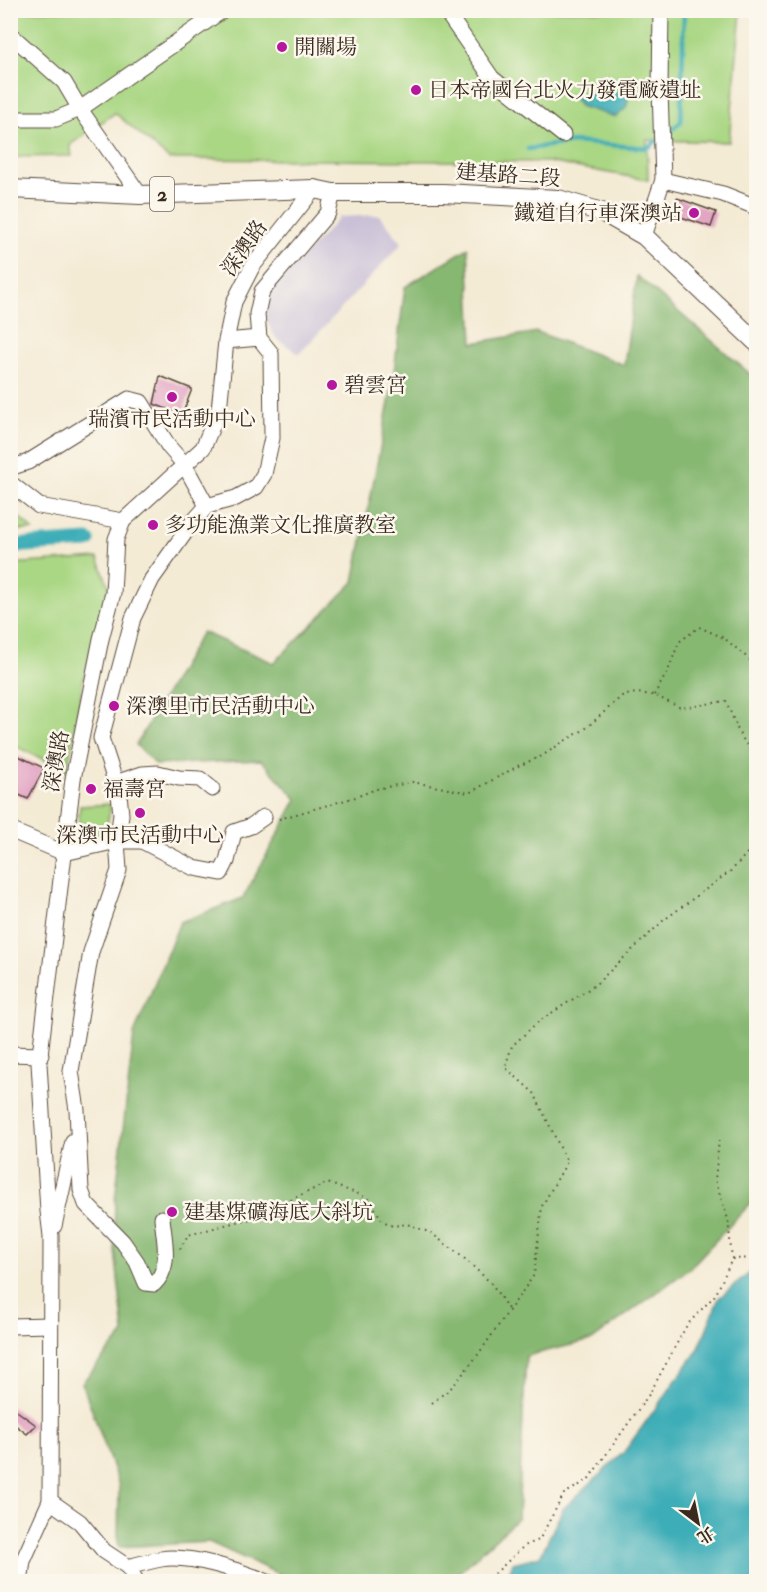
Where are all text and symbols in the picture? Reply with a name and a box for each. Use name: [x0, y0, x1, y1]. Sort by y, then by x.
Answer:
place label: 開關場: [294, 34, 357, 61]
marker: 開關場: [275, 40, 289, 54]
place label: 日本帝國台北火力發電廠遺址: [428, 77, 701, 104]
marker: 日本帝國台北火力發電廠遺址: [409, 83, 423, 97]
street label: 建基路二段: [455, 158, 561, 193]
road number: 2: [150, 177, 174, 211]
place label: 鐵道自行車深澳站: [514, 200, 682, 227]
marker: 鐵道自行車深澳站: [687, 206, 701, 220]
street label: 深澳路: [215, 215, 274, 282]
place label: 碧雲宮: [344, 372, 407, 399]
marker: 碧雲宮: [325, 378, 339, 392]
marker: 瑞濱市民活動中心: [165, 390, 179, 404]
place label: 瑞濱市民活動中心: [88, 406, 256, 433]
place label: 多功能漁業文化推廣教室: [165, 512, 396, 539]
marker: 多功能漁業文化推廣教室: [146, 518, 160, 532]
place label: 深澳里市民活動中心: [126, 693, 315, 720]
marker: 深澳里市民活動中心: [107, 699, 121, 713]
street label: 深澳路: [38, 728, 75, 794]
place label: 福壽宮: [103, 776, 166, 803]
marker: 福壽宮: [84, 782, 98, 796]
marker: 深澳市民活動中心: [133, 806, 147, 820]
place label: 深澳市民活動中心: [56, 822, 224, 849]
place label: 建基煤礦海底大斜坑: [184, 1199, 373, 1226]
marker: 建基煤礦海底大斜坑: [165, 1205, 179, 1219]
north arrow: [668, 1493, 728, 1553]
text: 北: [693, 1522, 718, 1548]

